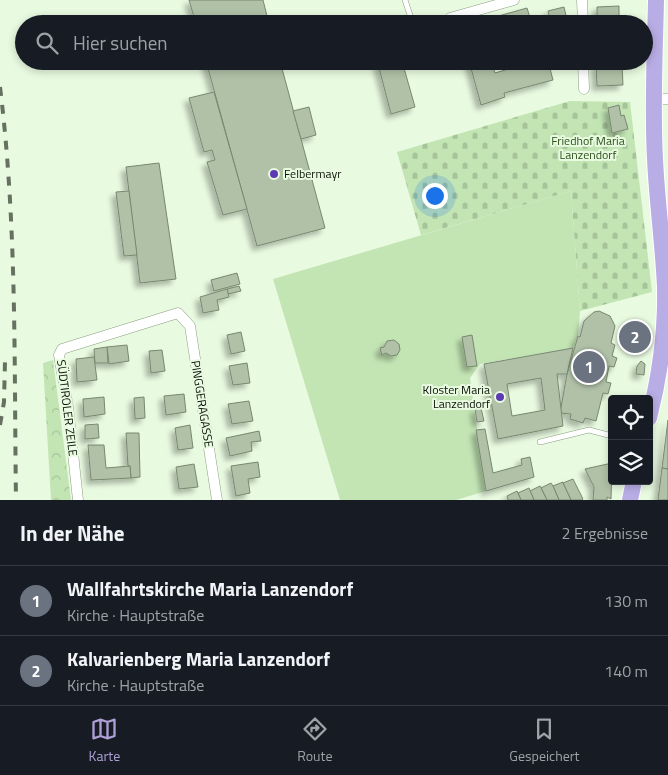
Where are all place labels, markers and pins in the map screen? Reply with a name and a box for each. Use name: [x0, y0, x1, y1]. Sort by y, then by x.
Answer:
place label: Felbermayr: [284, 164, 341, 183]
marker: Felbermayr: [268, 168, 280, 180]
pin: 2: [619, 318, 651, 356]
pin: 1: [573, 348, 605, 386]
place label: Kloster Maria Lanzendorf: [423, 380, 490, 413]
marker: Kloster Maria Lanzendorf: [494, 391, 506, 403]

